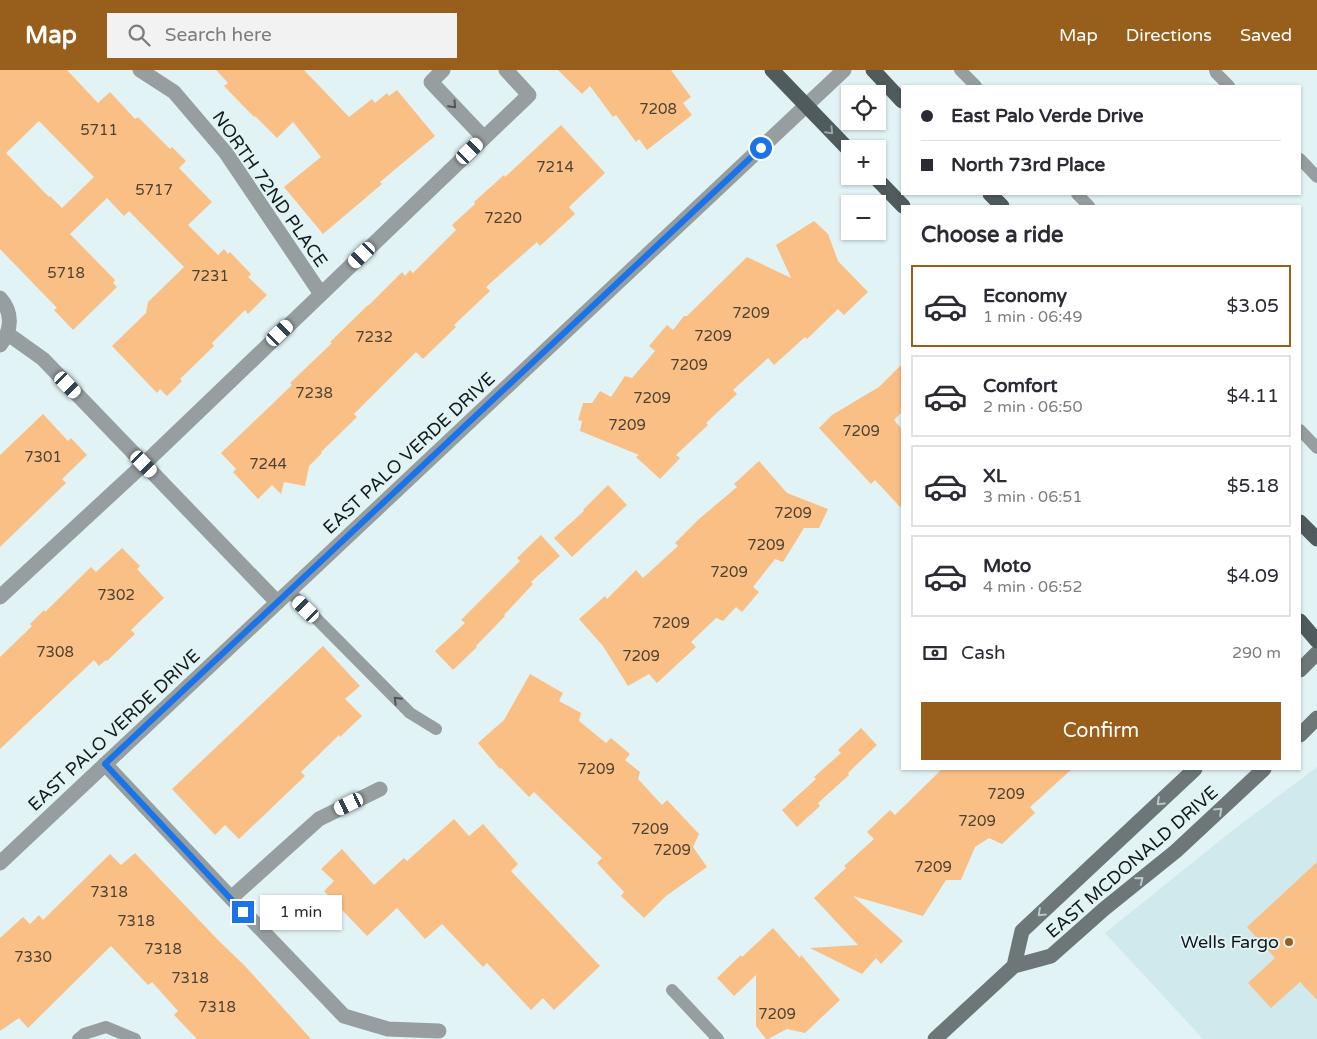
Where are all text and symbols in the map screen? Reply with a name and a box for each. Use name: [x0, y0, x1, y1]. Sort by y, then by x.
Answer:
search box: [107, 13, 457, 58]
text: Map: [25, 21, 77, 50]
icon: search: [125, 21, 153, 49]
text: Search here: [165, 24, 272, 46]
text: Map: [1059, 24, 1098, 46]
text: Directions: [1126, 24, 1212, 46]
text: Saved: [1240, 24, 1292, 46]
map controls: [841, 85, 886, 240]
button: locate: [841, 85, 886, 130]
one-way arrow: [447, 99, 456, 108]
house number: 7208: [639, 100, 677, 118]
text: East Palo Verde Drive: [951, 105, 1143, 127]
street label: NORTH 72ND PLACE: [208, 107, 332, 271]
house number: 5711: [80, 121, 118, 139]
one-way arrow: [824, 125, 833, 134]
car: [453, 135, 486, 167]
route start: [750, 137, 772, 159]
button: +: [841, 140, 886, 185]
text: North 73rd Place: [951, 154, 1105, 176]
house number: 7214: [536, 158, 574, 176]
house number: 5717: [135, 181, 173, 199]
button: −: [841, 195, 886, 240]
house number: 7220: [484, 209, 522, 227]
text: Choose a ride: [921, 222, 1064, 248]
car: [345, 239, 378, 271]
house number: 5718: [47, 264, 85, 282]
house number: 7231: [191, 267, 229, 285]
icon: car: [923, 284, 968, 329]
text: Economy: [983, 285, 1067, 307]
text: $3.05: [1227, 295, 1279, 317]
house number: 7209: [732, 304, 770, 322]
text: 1 min · 06:49: [983, 307, 1082, 327]
car: [263, 317, 296, 349]
house number: 7209: [694, 327, 732, 345]
house number: 7232: [355, 328, 393, 346]
house number: 7209: [670, 356, 708, 374]
street label: EAST PALO VERDE DRIVE: [318, 367, 500, 539]
car: [52, 369, 83, 401]
icon: car: [923, 374, 968, 419]
text: Comfort: [983, 375, 1057, 397]
house number: 7238: [295, 384, 333, 402]
text: $4.11: [1227, 385, 1279, 407]
house number: 7209: [633, 389, 671, 407]
text: 2 min · 06:50: [983, 397, 1082, 417]
house number: 7209: [608, 416, 646, 434]
house number: 7209: [842, 422, 880, 440]
house number: 7301: [24, 448, 62, 466]
car: [128, 448, 159, 480]
house number: 7244: [249, 455, 287, 473]
icon: car: [923, 464, 968, 509]
text: XL: [983, 465, 1007, 487]
text: $5.18: [1227, 475, 1279, 497]
text: 3 min · 06:51: [983, 487, 1082, 507]
house number: 7209: [774, 504, 812, 522]
house number: 7209: [747, 536, 785, 554]
icon: car: [923, 554, 968, 599]
text: Moto: [983, 555, 1031, 577]
house number: 7209: [710, 563, 748, 581]
text: $4.09: [1227, 565, 1279, 587]
text: 4 min · 06:52: [983, 577, 1082, 597]
house number: 7302: [97, 586, 135, 604]
car: [290, 593, 321, 625]
house number: 7209: [652, 614, 690, 632]
icon: cash: [921, 639, 949, 667]
text: Cash: [961, 642, 1006, 664]
house number: 7308: [36, 643, 74, 661]
text: 290 m: [1232, 643, 1281, 663]
street label: EAST PALO VERDE DRIVE: [23, 644, 205, 816]
house number: 7209: [622, 647, 660, 665]
one-way arrow: [394, 697, 403, 706]
button: Confirm: [921, 702, 1281, 760]
house number: 7209: [577, 760, 615, 778]
street label: EAST MCDONALD DRIVE: [1041, 781, 1223, 943]
house number: 7209: [987, 785, 1025, 803]
car: [332, 791, 365, 817]
one-way arrow: [1156, 796, 1165, 805]
one-way arrow: [1214, 808, 1223, 817]
house number: 7209: [958, 812, 996, 830]
house number: 7209: [631, 820, 669, 838]
house number: 7209: [653, 841, 691, 859]
house number: 7209: [914, 858, 952, 876]
one-way arrow: [1134, 878, 1143, 886]
house number: 7318: [90, 883, 128, 901]
callout: 1 min: [260, 894, 343, 930]
route end: [232, 901, 254, 923]
text: 1 min: [280, 902, 322, 922]
one-way arrow: [1038, 907, 1047, 916]
house number: 7318: [117, 912, 155, 930]
place label: Wells Fargo: [1181, 931, 1279, 953]
marker: Wells Fargo: [1283, 936, 1295, 948]
house number: 7318: [144, 940, 182, 958]
house number: 7330: [14, 948, 52, 966]
house number: 7318: [171, 969, 209, 987]
house number: 7318: [198, 998, 236, 1016]
house number: 7209: [758, 1005, 796, 1023]

